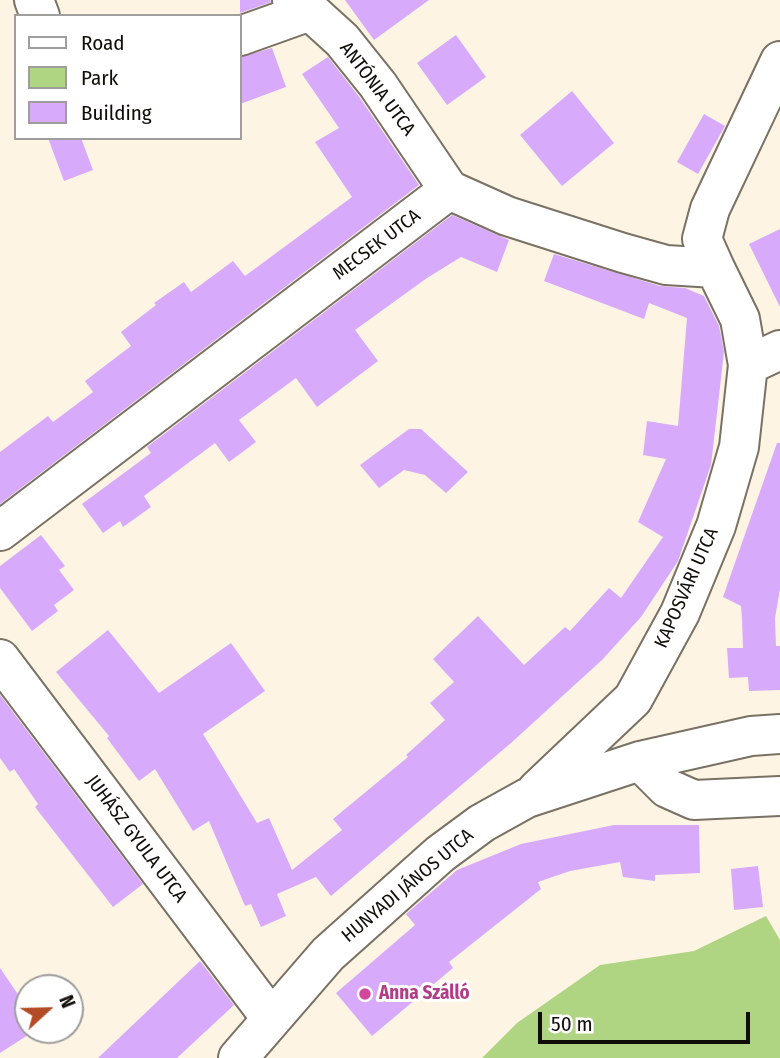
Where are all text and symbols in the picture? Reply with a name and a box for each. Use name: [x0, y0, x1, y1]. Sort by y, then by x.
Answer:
legend: [14, 14, 242, 140]
text: Road: [81, 30, 125, 56]
street label: ANTÓNIA UTCA: [334, 38, 420, 140]
text: Park: [81, 65, 118, 91]
text: Building: [81, 100, 152, 126]
street label: MECSEK UTCA: [329, 205, 425, 285]
street label: KAPOSVÁRI UTCA: [650, 524, 724, 652]
street label: JUHÁSZ GYULA UTCA: [81, 771, 191, 907]
street label: HUNYADI JÁNOS UTCA: [338, 824, 478, 948]
north arrow: [14, 974, 84, 1044]
place label: Anna Szálló: [379, 983, 470, 1005]
marker: Anna Szálló: [357, 986, 373, 1002]
text: N: [54, 992, 80, 1011]
scale bar: [542, 998, 754, 1042]
text: 50 m: [551, 1011, 593, 1037]

